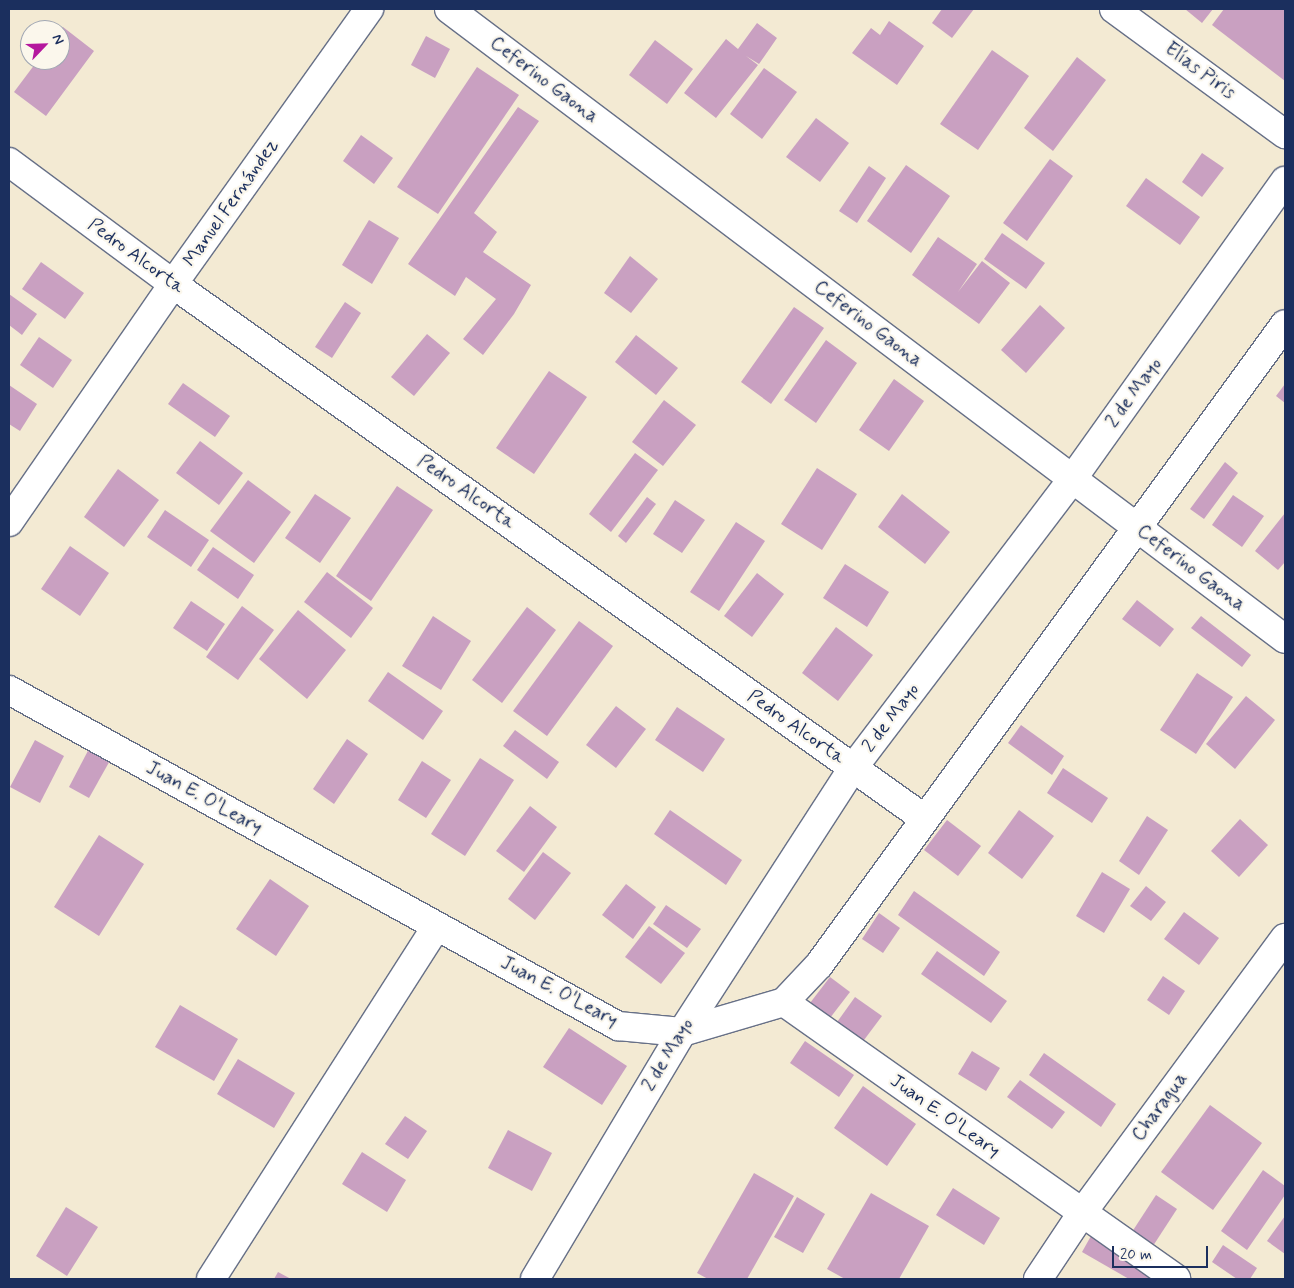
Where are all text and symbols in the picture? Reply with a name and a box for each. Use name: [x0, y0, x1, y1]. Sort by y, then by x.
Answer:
north arrow: [20, 20, 70, 70]
text: N: [48, 31, 68, 47]
street label: Ceferino Gaona: [487, 33, 601, 127]
street label: Elías Piris: [1161, 38, 1239, 104]
street label: Manuel Fernández: [179, 135, 283, 271]
street label: Pedro Alcorta: [83, 213, 189, 299]
street label: Ceferino Gaona: [811, 277, 925, 371]
street label: 2 de Mayo: [1101, 353, 1167, 433]
street label: Pedro Alcorta: [413, 450, 519, 534]
street label: Ceferino Gaona: [1134, 521, 1248, 615]
street label: 2 de Mayo: [857, 679, 925, 757]
street label: Pedro Alcorta: [743, 685, 849, 769]
street label: Juan E. O'Leary: [142, 757, 266, 839]
street label: Juan E. O'Leary: [497, 952, 621, 1032]
street label: 2 de Mayo: [637, 1014, 699, 1096]
street label: Charagua: [1127, 1068, 1193, 1146]
street label: Juan E. O'Leary: [885, 1070, 1005, 1162]
scale bar: [1114, 1236, 1210, 1268]
text: 20 m: [1120, 1245, 1152, 1265]

